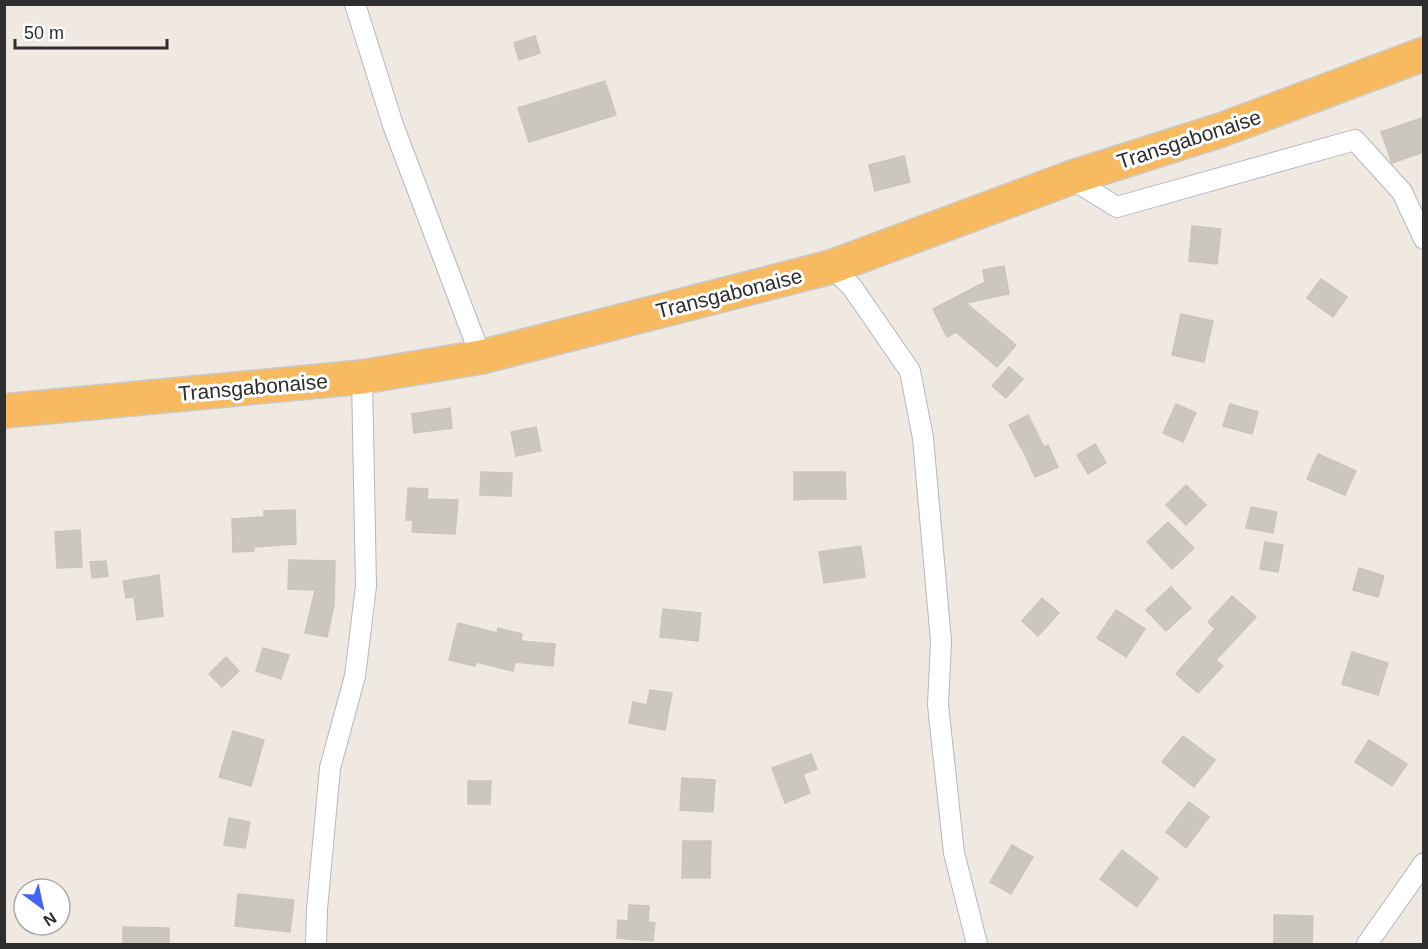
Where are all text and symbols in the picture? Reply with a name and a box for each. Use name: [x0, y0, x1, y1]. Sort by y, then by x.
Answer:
scale bar: [15, 12, 166, 50]
text: 50 m: [24, 23, 64, 43]
street label: Transgabonaise: [1114, 105, 1264, 173]
street label: Transgabonaise: [654, 264, 804, 322]
street label: Transgabonaise: [177, 369, 329, 405]
north arrow: [12, 877, 72, 937]
text: N: [40, 909, 59, 929]

